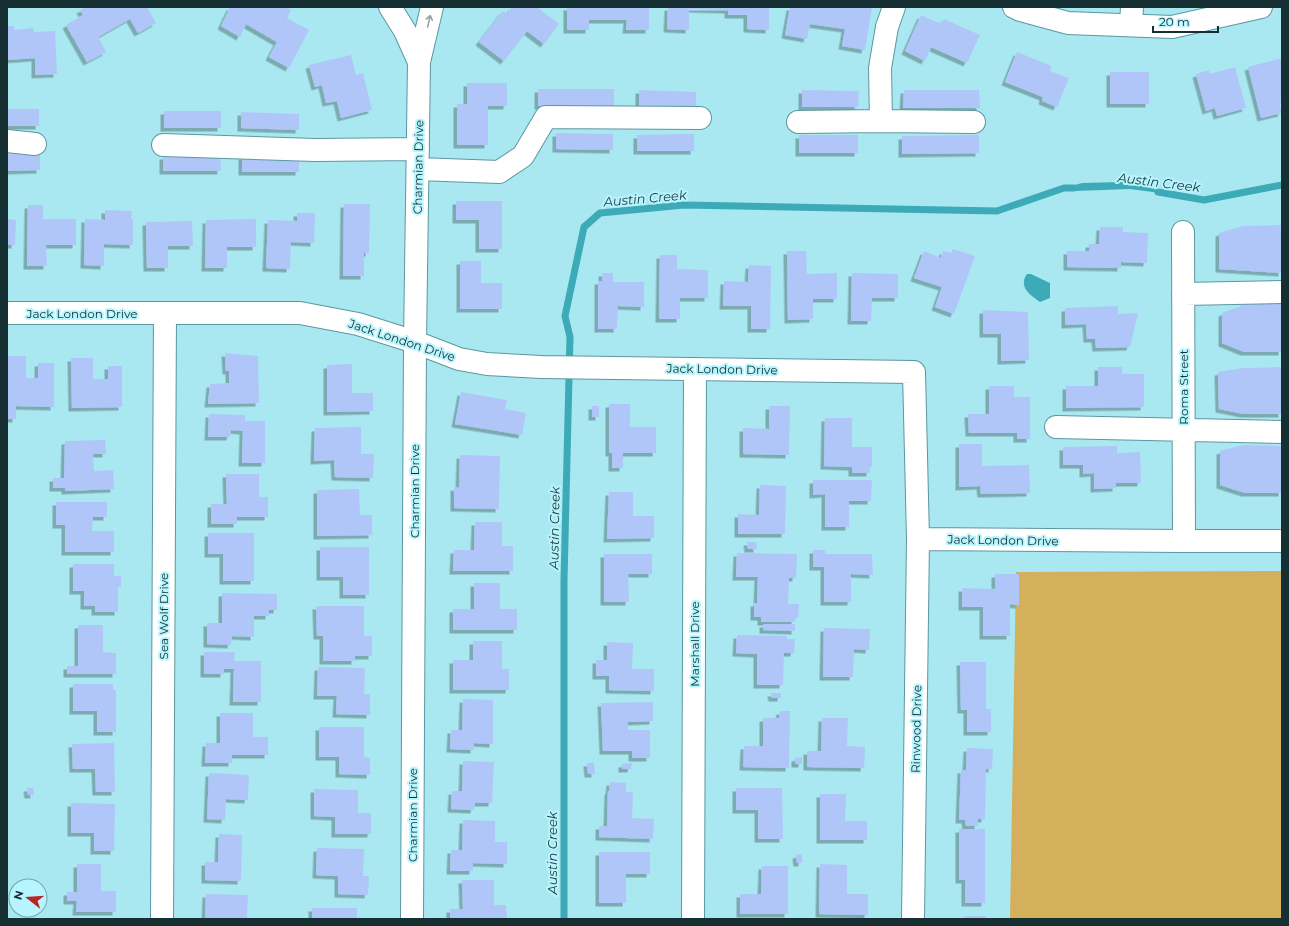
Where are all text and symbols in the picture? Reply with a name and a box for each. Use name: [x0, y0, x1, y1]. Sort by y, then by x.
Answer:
scale bar: [1153, 8, 1218, 34]
text: 20 m: [1159, 14, 1190, 29]
one-way arrow: [426, 15, 434, 28]
street label: Charmian Drive: [410, 120, 426, 214]
water label: Austin Creek: [1116, 169, 1202, 195]
water label: Austin Creek: [602, 186, 688, 210]
street label: Jack London Drive: [25, 306, 138, 321]
street label: Jack London Drive: [346, 315, 457, 364]
street label: Roma Street: [1176, 349, 1191, 425]
street label: Jack London Drive: [665, 361, 778, 377]
street label: Charmian Drive: [407, 444, 422, 538]
water label: Austin Creek: [545, 485, 563, 571]
street label: Jack London Drive: [946, 532, 1059, 548]
street label: Sea Wolf Drive: [156, 573, 171, 659]
street label: Marshall Drive: [687, 601, 702, 687]
street label: Rinwood Drive: [908, 685, 924, 773]
street label: Charmian Drive: [405, 768, 420, 862]
water label: Austin Creek: [544, 810, 560, 896]
north arrow: [8, 878, 48, 918]
text: N: [10, 889, 26, 901]

